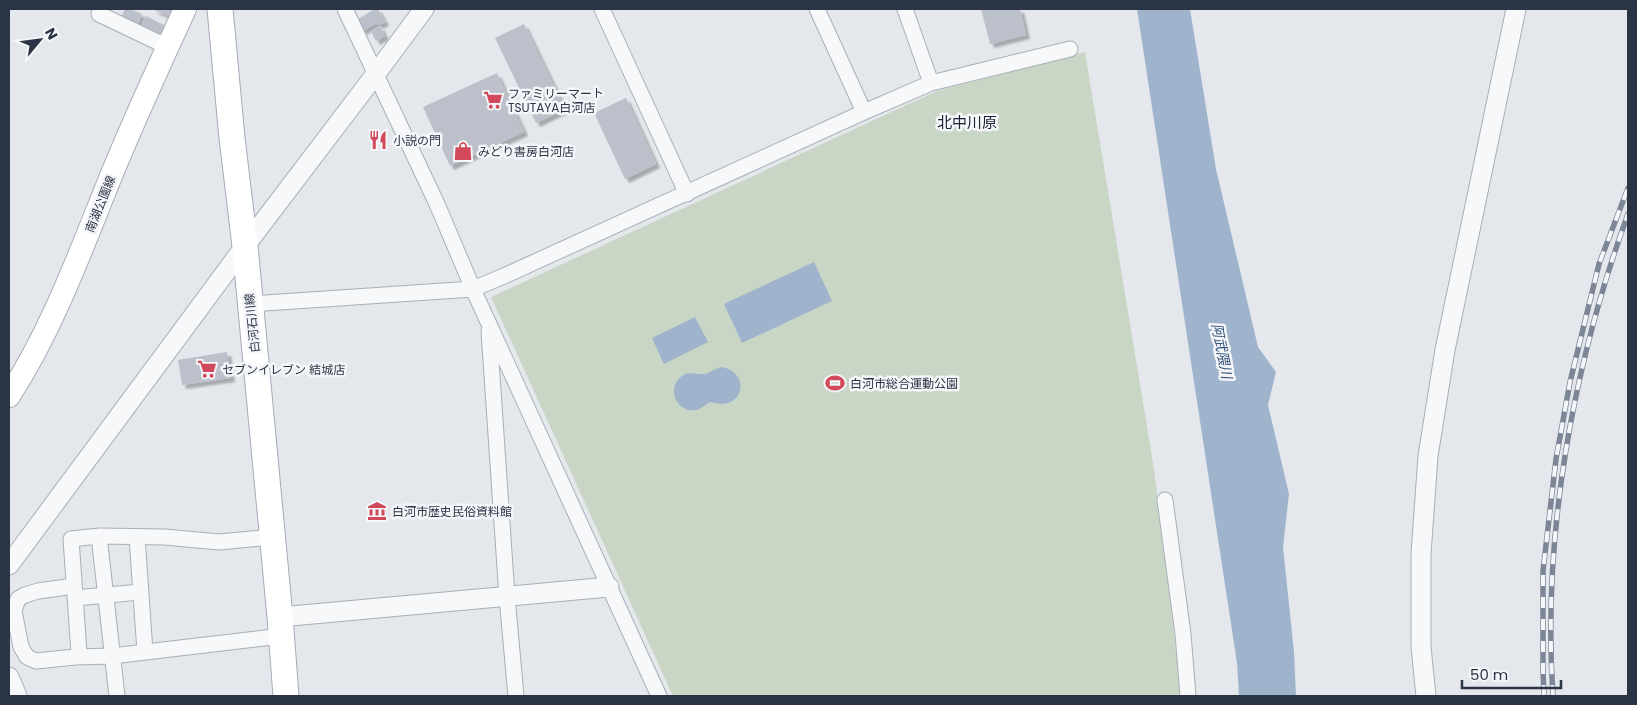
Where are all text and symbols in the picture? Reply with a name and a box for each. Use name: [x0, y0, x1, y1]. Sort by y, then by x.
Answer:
north arrow: [15, 15, 65, 65]
text: N: [40, 24, 63, 43]
place label: ファミリーマート TSUTAYA白河店: [508, 85, 604, 116]
supermarket icon: ファミリーマート TSUTAYA白河店: [482, 89, 504, 111]
district label: 北中川原: [937, 112, 997, 133]
restaurant icon: 小説の門: [367, 129, 389, 151]
place label: 小説の門: [393, 132, 441, 149]
shop icon: みどり書房白河店: [452, 140, 474, 162]
place label: みどり書房白河店: [478, 143, 574, 160]
street label: 南湖公園線: [81, 173, 119, 235]
street label: 白河石川線: [240, 292, 264, 354]
water label: 阿武隈川: [1207, 322, 1238, 382]
supermarket icon: セブンイレブン 結城店: [196, 358, 218, 380]
place label: セブンイレブン 結城店: [222, 361, 345, 378]
sports icon: 白河市総合運動公園: [824, 372, 846, 394]
place label: 白河市総合運動公園: [850, 375, 958, 392]
museum icon: 白河市歴史民俗資料館: [366, 500, 388, 522]
place label: 白河市歴史民俗資料館: [392, 503, 512, 520]
scale bar: [1462, 658, 1561, 690]
text: 50 m: [1470, 664, 1508, 685]

